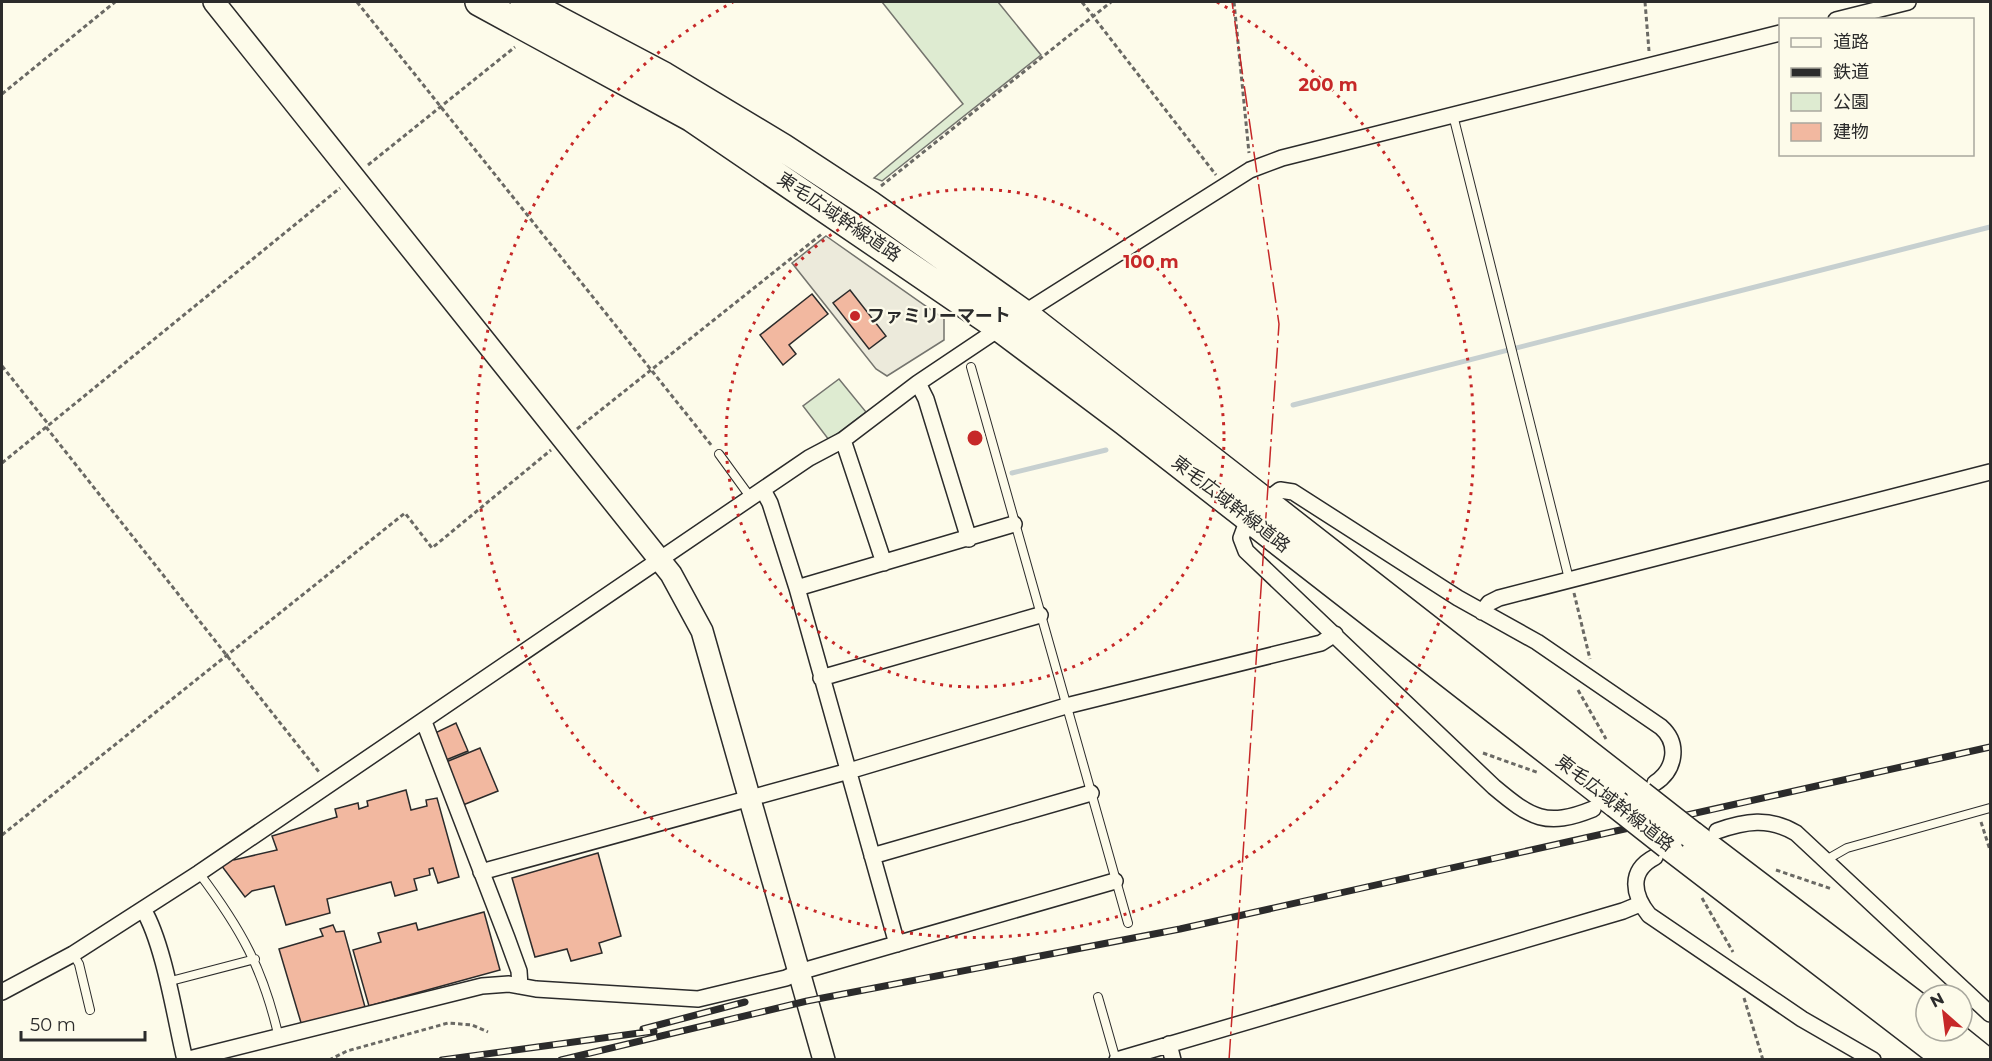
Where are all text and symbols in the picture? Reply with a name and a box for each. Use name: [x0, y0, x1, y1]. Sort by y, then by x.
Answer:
legend: [1779, 18, 1974, 156]
text: 道路: [1833, 31, 1869, 53]
text: 鉄道: [1833, 61, 1869, 83]
text: 200 m: [1298, 74, 1358, 96]
text: 公園: [1833, 91, 1869, 113]
text: 建物: [1833, 121, 1869, 143]
street label: 東毛広域幹線道路: [773, 168, 905, 266]
text: 100 m: [1123, 251, 1179, 273]
place label: ファミリーマート: [867, 305, 1011, 327]
marker: ファミリーマート: [848, 309, 862, 323]
centre of rings: [965, 428, 985, 448]
street label: 東毛広域幹線道路: [1167, 451, 1295, 557]
street label: 東毛広域幹線道路: [1551, 750, 1679, 856]
north arrow: [1914, 983, 1974, 1043]
text: N: [1927, 989, 1947, 1012]
scale bar: [21, 1004, 146, 1042]
text: 50 m: [30, 1014, 76, 1036]

